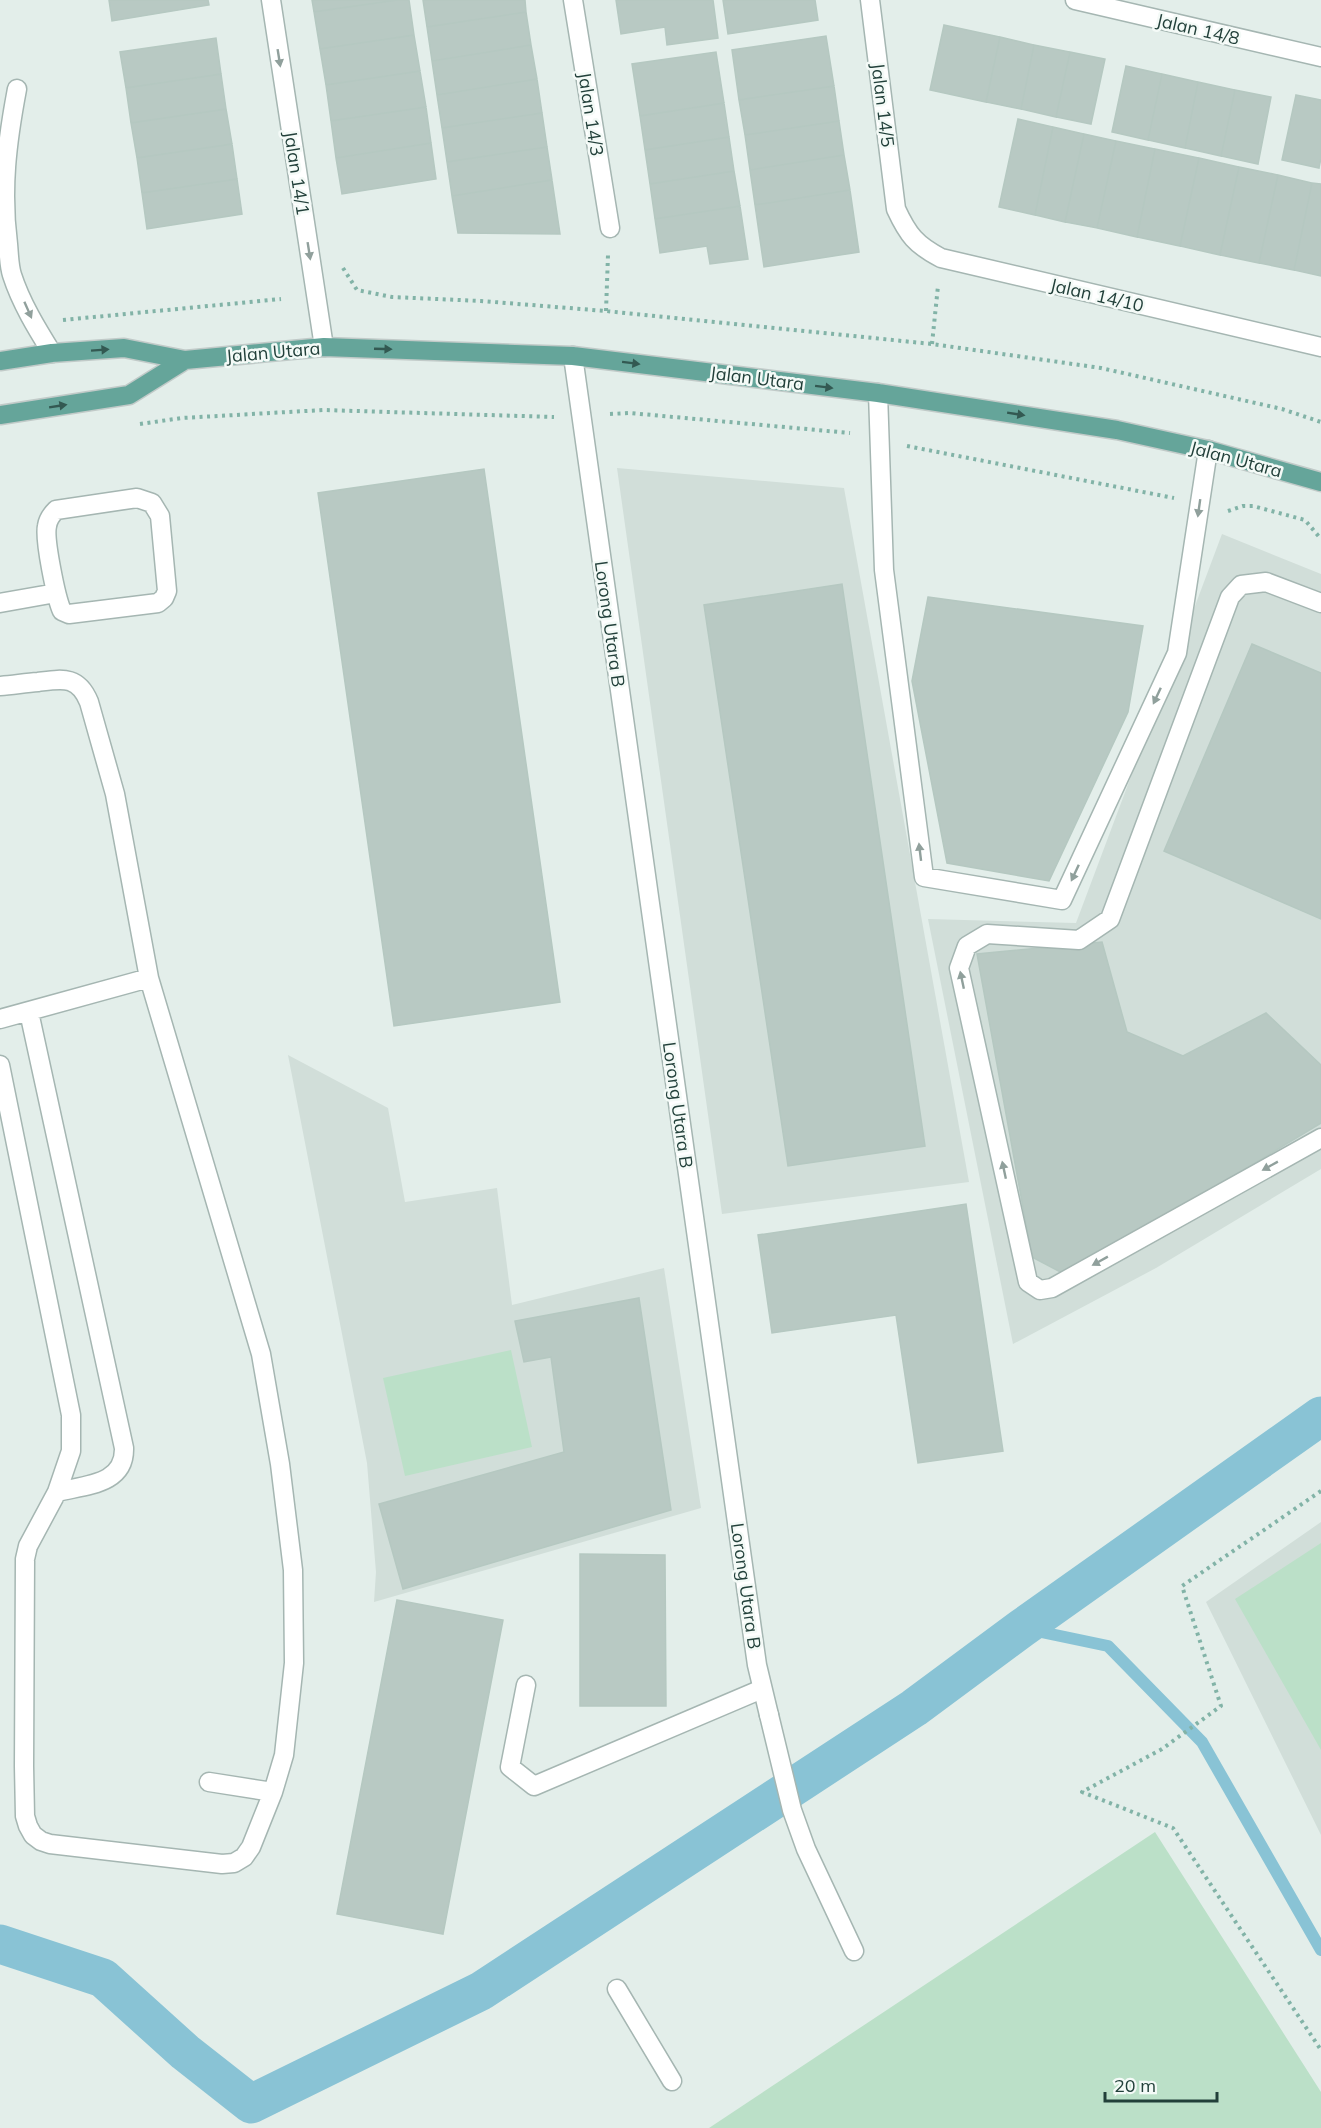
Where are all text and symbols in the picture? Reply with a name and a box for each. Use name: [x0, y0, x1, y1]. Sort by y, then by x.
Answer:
street label: Jalan 14/8: [1154, 8, 1242, 50]
one-way arrow: [275, 48, 284, 67]
street label: Jalan 14/5: [866, 62, 900, 149]
street label: Jalan 14/3: [573, 70, 609, 158]
street label: Jalan 14/1: [279, 129, 315, 217]
one-way arrow: [305, 241, 314, 260]
street label: Jalan 14/10: [1048, 273, 1146, 317]
one-way arrow: [24, 301, 33, 319]
street label: Jalan Utara: [225, 336, 321, 368]
one-way arrow: [373, 344, 392, 354]
one-way arrow: [90, 345, 109, 354]
one-way arrow: [621, 358, 640, 368]
street label: Jalan Utara: [709, 361, 805, 395]
one-way arrow: [815, 382, 834, 391]
one-way arrow: [48, 401, 67, 410]
one-way arrow: [1007, 410, 1026, 419]
street label: Jalan Utara: [1187, 436, 1285, 482]
one-way arrow: [1194, 498, 1203, 517]
street label: Lorong Utara B: [590, 559, 630, 689]
one-way arrow: [1153, 688, 1162, 705]
one-way arrow: [916, 843, 925, 862]
one-way arrow: [1070, 865, 1079, 882]
one-way arrow: [957, 970, 966, 989]
street label: Lorong Utara B: [658, 1040, 698, 1170]
one-way arrow: [998, 1161, 1008, 1180]
one-way arrow: [1261, 1161, 1278, 1171]
one-way arrow: [1091, 1256, 1108, 1266]
street label: Lorong Utara B: [726, 1521, 766, 1651]
scale bar: [1105, 2065, 1218, 2103]
text: 20 m: [1114, 2074, 1156, 2097]

